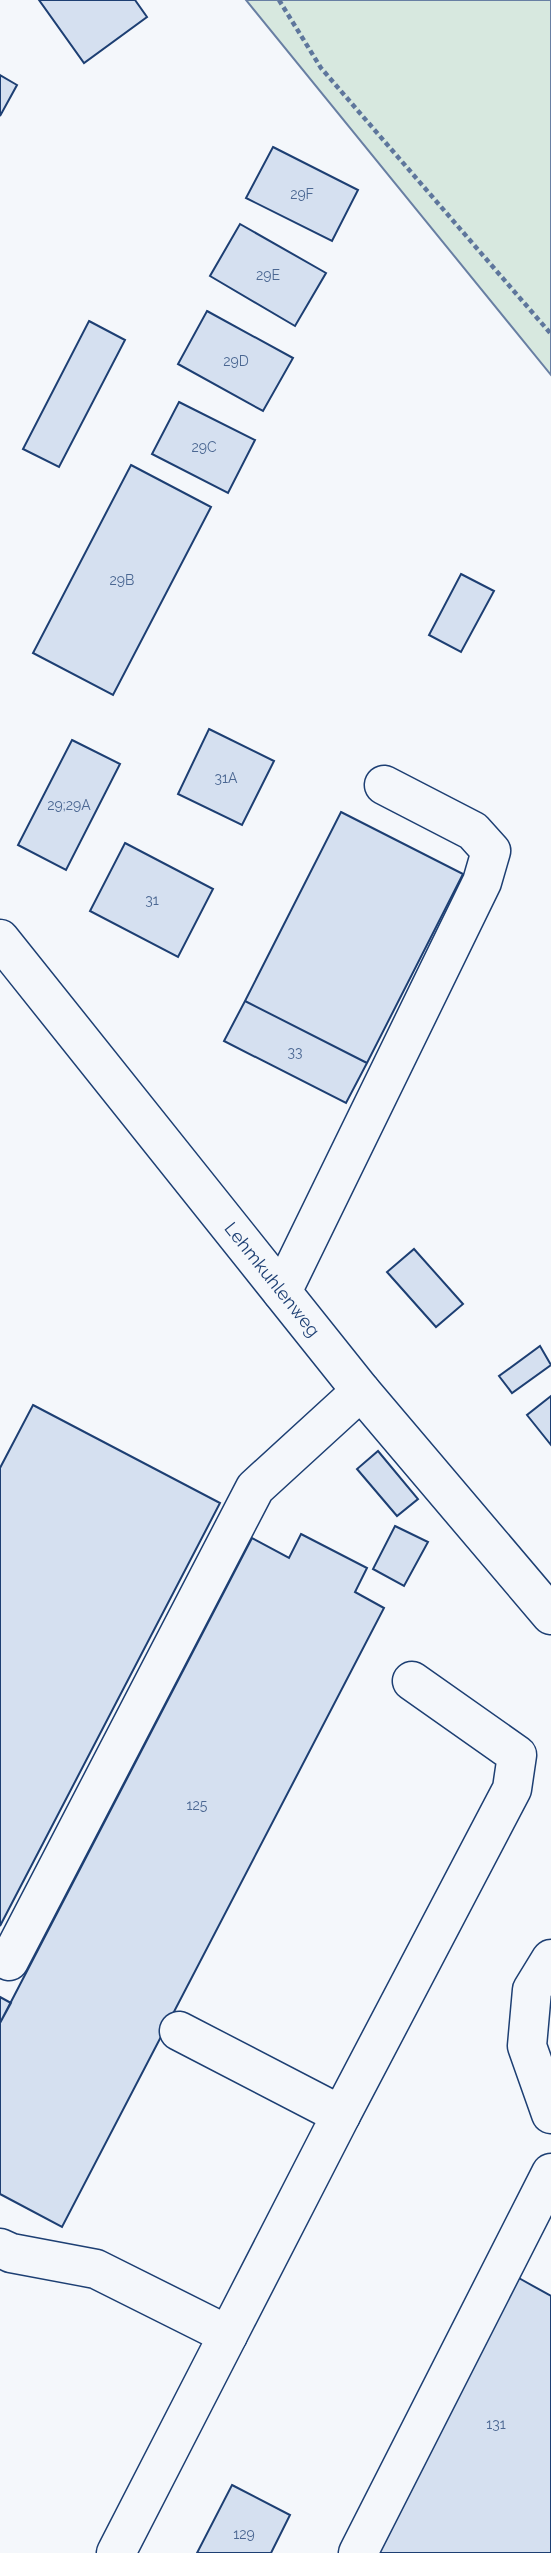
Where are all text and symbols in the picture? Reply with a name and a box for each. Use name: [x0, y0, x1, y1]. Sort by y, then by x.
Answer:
house number: 29F: [290, 186, 314, 202]
house number: 29E: [256, 267, 280, 283]
house number: 29D: [223, 353, 249, 369]
house number: 29C: [191, 439, 217, 455]
house number: 29B: [110, 572, 134, 588]
house number: 31A: [215, 770, 238, 786]
house number: 29;29A: [47, 797, 91, 813]
house number: 31: [145, 892, 159, 908]
house number: 33: [288, 1044, 302, 1060]
street label: Lehmkuhlenweg: [220, 1218, 325, 1341]
house number: 125: [187, 1797, 208, 1813]
house number: 131: [486, 2416, 506, 2432]
house number: 129: [233, 2526, 255, 2542]

